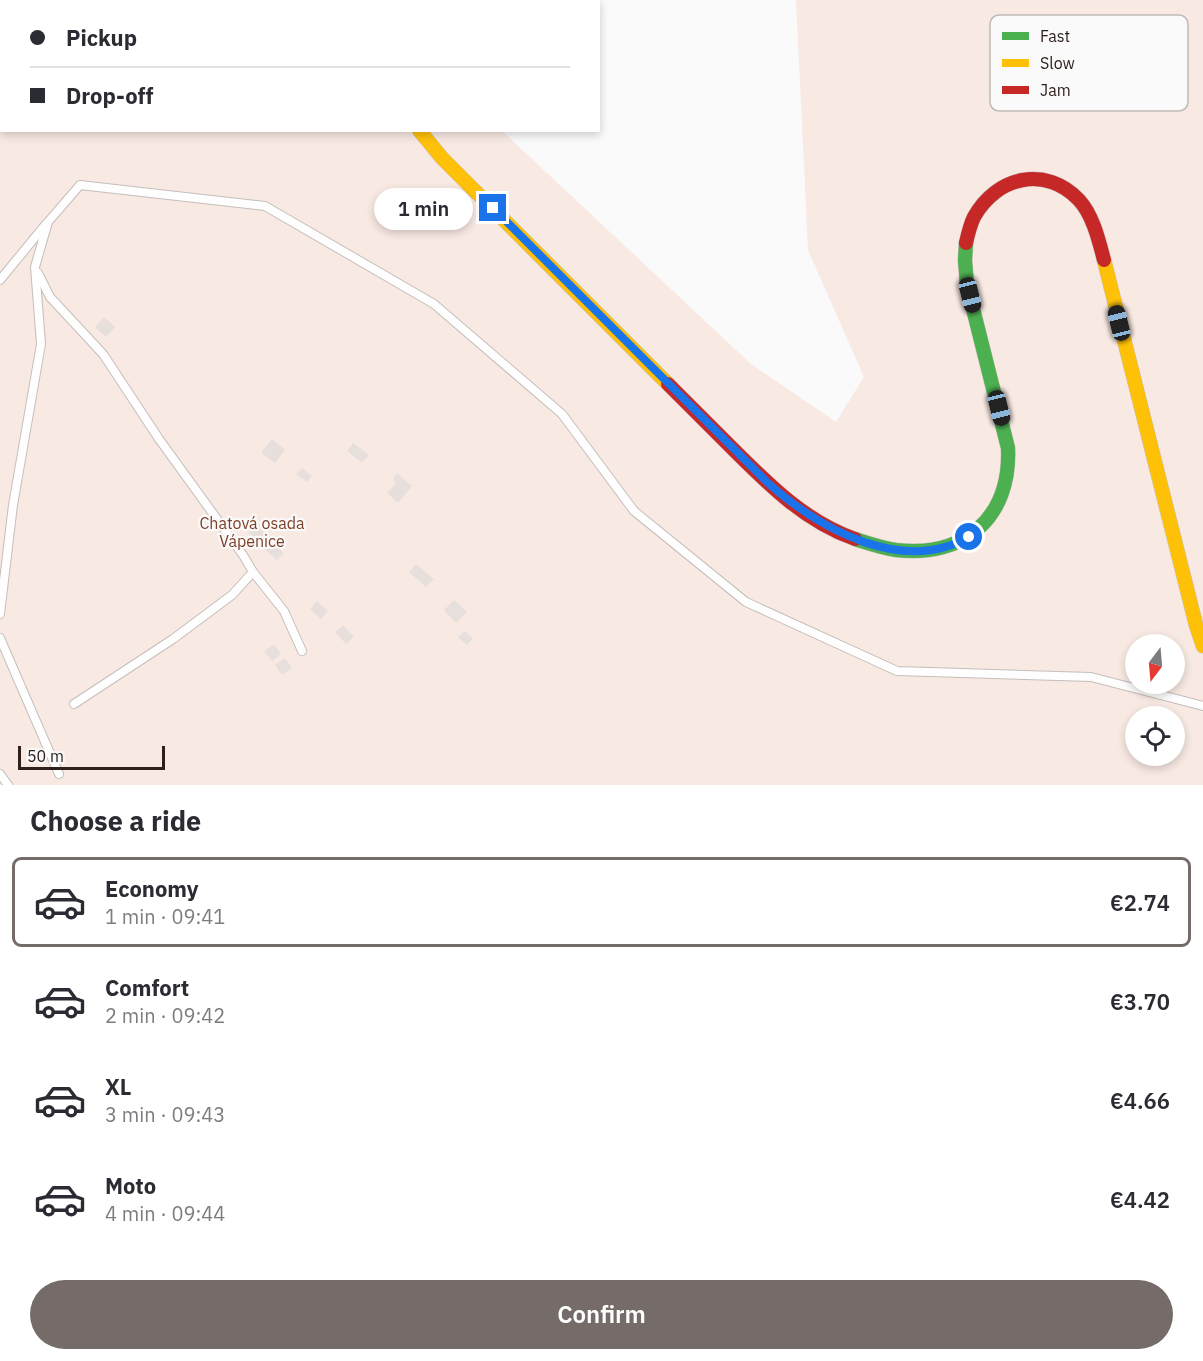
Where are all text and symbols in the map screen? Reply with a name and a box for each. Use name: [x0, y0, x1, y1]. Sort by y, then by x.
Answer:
legend: [990, 15, 1188, 111]
text: Pickup: [66, 23, 137, 52]
text: Fast: [1040, 26, 1070, 46]
text: Slow: [1040, 53, 1075, 73]
text: Jam: [1040, 80, 1071, 100]
text: Drop-off: [66, 81, 153, 110]
callout: 1 min: [373, 187, 472, 229]
route end: [479, 194, 506, 221]
text: 1 min: [398, 195, 449, 222]
car: [957, 275, 983, 315]
car: [1106, 303, 1132, 343]
car: [986, 388, 1012, 428]
park label: Chatová osada Vápenice: [199, 513, 305, 551]
route start: [955, 523, 982, 550]
north arrow: [1125, 634, 1185, 694]
map controls: [1125, 634, 1185, 766]
button: locate: [1125, 706, 1185, 766]
scale bar: [18, 743, 165, 770]
text: 50 m: [27, 746, 64, 766]
text: Choose a ride: [30, 803, 201, 838]
text: Economy: [105, 874, 199, 903]
icon: car: [33, 875, 87, 929]
text: €2.74: [1110, 888, 1170, 917]
text: 1 min · 09:41: [105, 903, 225, 930]
text: Comfort: [105, 973, 189, 1002]
icon: car: [33, 974, 87, 1028]
text: €3.70: [1110, 987, 1170, 1016]
text: 2 min · 09:42: [105, 1002, 225, 1029]
text: XL: [105, 1072, 131, 1101]
icon: car: [33, 1073, 87, 1127]
text: €4.66: [1110, 1086, 1170, 1115]
text: 3 min · 09:43: [105, 1101, 225, 1128]
text: Moto: [105, 1171, 156, 1200]
icon: car: [33, 1172, 87, 1226]
text: €4.42: [1110, 1185, 1170, 1214]
text: 4 min · 09:44: [105, 1200, 225, 1227]
button: Confirm: [30, 1280, 1173, 1349]

